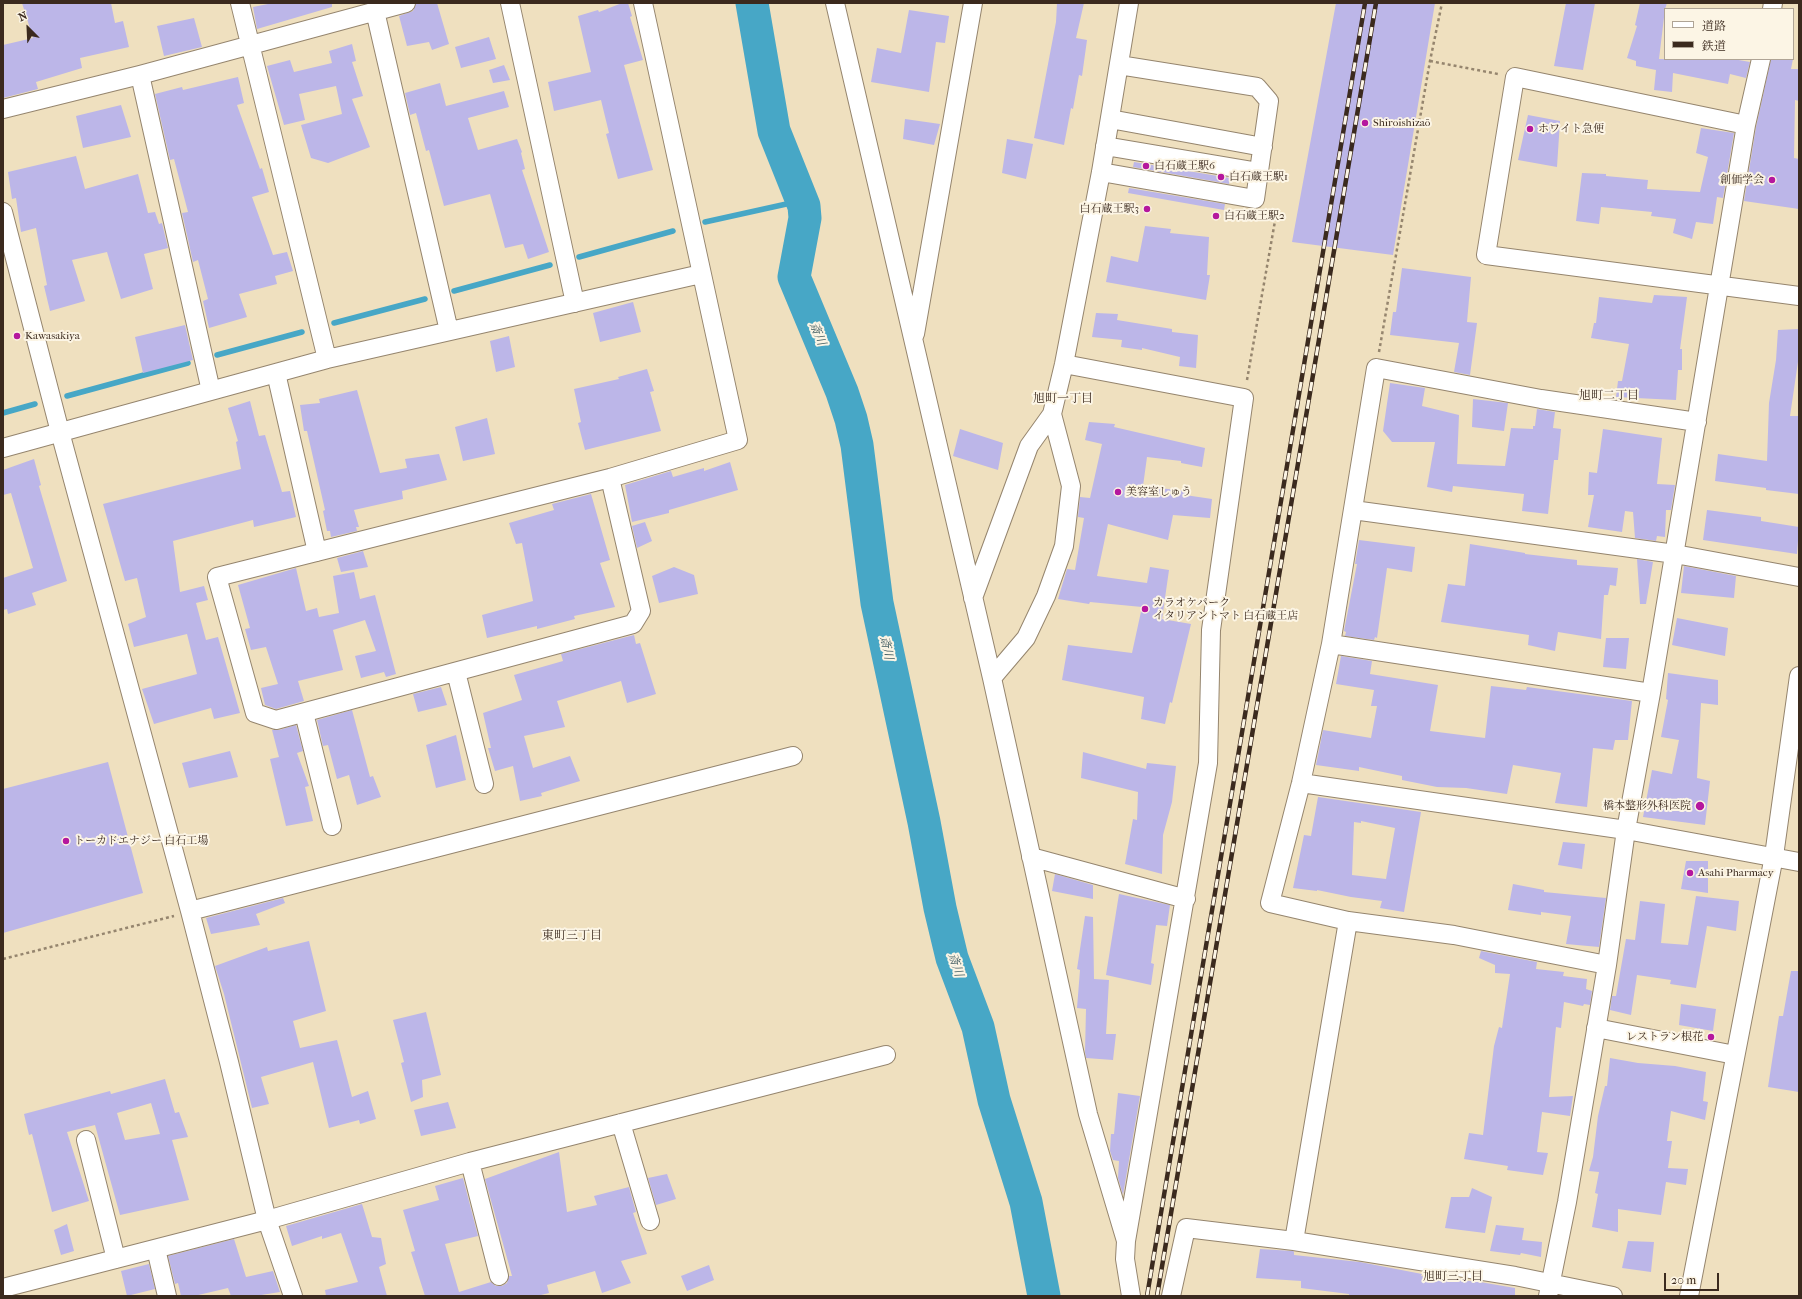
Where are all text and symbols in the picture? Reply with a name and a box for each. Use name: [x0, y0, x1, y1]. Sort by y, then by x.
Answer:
north arrow: [8, 8, 48, 48]
legend: [1664, 8, 1794, 60]
text: N: [16, 9, 29, 24]
text: 道路: [1702, 19, 1726, 33]
text: 鉄道: [1702, 39, 1726, 53]
place label: Shiroishizaō: [1373, 116, 1430, 130]
marker: Shiroishizaō: [1360, 118, 1370, 128]
place label: ホワイト急便: [1538, 122, 1604, 136]
marker: ホワイト急便: [1525, 124, 1535, 134]
place label: 白石蔵王駅6: [1154, 159, 1215, 173]
marker: 白石蔵王駅6: [1141, 161, 1151, 171]
place label: 白石蔵王駅1: [1229, 170, 1288, 184]
marker: 白石蔵王駅1: [1216, 172, 1226, 182]
place label: 創価学会: [1720, 173, 1764, 187]
marker: 創価学会: [1767, 175, 1777, 185]
place label: 白石蔵王駅3: [1079, 202, 1139, 216]
marker: 白石蔵王駅3: [1142, 204, 1152, 214]
place label: 白石蔵王駅2: [1224, 209, 1285, 223]
marker: 白石蔵王駅2: [1211, 211, 1221, 221]
water label: 斎川: [806, 320, 828, 348]
place label: Kawasakiya: [25, 329, 80, 343]
marker: Kawasakiya: [12, 331, 22, 341]
district label: 旭町二丁目: [1579, 389, 1639, 403]
district label: 旭町一丁目: [1033, 392, 1093, 406]
place label: 美容室しゅう: [1126, 485, 1192, 499]
marker: 美容室しゅう: [1113, 487, 1123, 497]
place label: カラオケパーク イタリアントマト 白石蔵王店: [1153, 596, 1298, 622]
marker: カラオケパーク イタリアントマト 白石蔵王店: [1140, 604, 1150, 614]
water label: 斎川: [876, 635, 896, 661]
place label: 橋本整形外科医院: [1603, 799, 1691, 813]
marker: 橋本整形外科医院: [1694, 800, 1706, 812]
place label: トーカドエナジー 白石工場: [74, 834, 208, 848]
marker: トーカドエナジー 白石工場: [61, 836, 71, 846]
place label: Asahi Pharmacy: [1698, 866, 1774, 880]
marker: Asahi Pharmacy: [1685, 868, 1695, 878]
district label: 東町三丁目: [542, 929, 602, 943]
water label: 斎川: [944, 951, 966, 979]
place label: レストラン根花: [1626, 1030, 1703, 1044]
marker: レストラン根花: [1706, 1032, 1716, 1042]
scale bar: [1666, 1265, 1721, 1291]
district label: 旭町三丁目: [1423, 1270, 1483, 1284]
text: 20 m: [1671, 1273, 1696, 1287]

